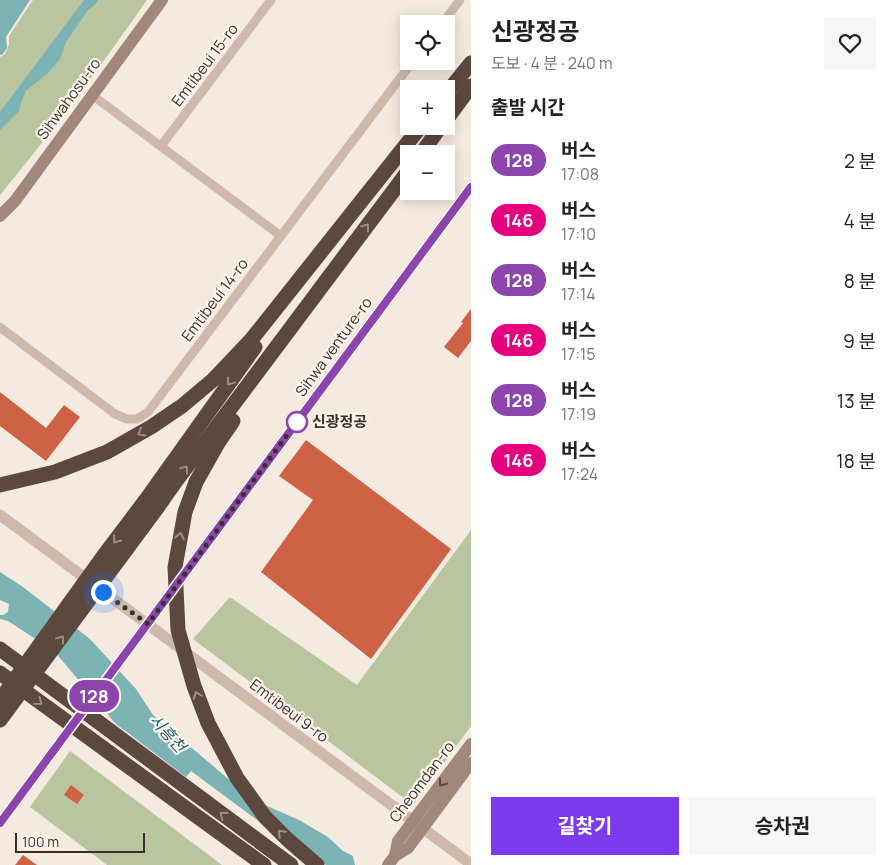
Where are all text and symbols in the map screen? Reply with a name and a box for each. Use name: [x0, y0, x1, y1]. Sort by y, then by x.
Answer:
text: 신광정공: [491, 14, 579, 47]
map controls: [400, 15, 455, 200]
button: locate: [400, 15, 455, 70]
button: heart: [824, 17, 876, 69]
street label: Emtibeui 15-ro: [166, 19, 243, 110]
text: 도보 · 4 분 · 240 m: [491, 52, 613, 74]
street label: Sihwahosu-ro: [32, 54, 105, 144]
button: +: [400, 80, 455, 135]
text: 출발 시간: [491, 94, 565, 120]
text: 버스: [561, 137, 596, 163]
button: −: [400, 145, 455, 200]
text: 128: [504, 148, 533, 172]
text: 2 분: [844, 148, 876, 174]
text: 17:08: [561, 163, 599, 185]
text: 버스: [561, 197, 596, 223]
text: 146: [503, 208, 534, 232]
text: 4 분: [844, 208, 876, 234]
one-way arrow: [360, 223, 369, 233]
text: 17:10: [561, 223, 596, 245]
street label: Emtibeui 14-ro: [176, 254, 253, 346]
text: 버스: [561, 257, 596, 283]
text: 128: [504, 268, 533, 292]
text: 8 분: [844, 268, 876, 294]
text: 17:14: [561, 283, 596, 305]
street label: Sihwa venture-ro: [290, 293, 377, 401]
text: 버스: [561, 317, 596, 343]
text: 146: [503, 328, 534, 352]
text: 9 분: [843, 328, 876, 354]
text: 17:15: [561, 343, 596, 365]
one-way arrow: [228, 376, 236, 385]
text: 버스: [561, 377, 596, 403]
text: 128: [504, 388, 533, 412]
text: 13 분: [837, 388, 876, 414]
text: 17:19: [561, 403, 596, 425]
marker: 신광정공: [286, 411, 308, 433]
place label: 신광정공: [312, 411, 367, 432]
one-way arrow: [138, 427, 147, 437]
text: 버스: [561, 437, 596, 463]
text: 146: [503, 448, 534, 472]
text: 18 분: [836, 448, 876, 474]
text: 17:24: [561, 463, 598, 485]
one-way arrow: [179, 465, 188, 475]
one-way arrow: [175, 532, 185, 541]
one-way arrow: [113, 534, 121, 543]
your location: [91, 580, 116, 605]
one-way arrow: [55, 635, 64, 645]
street label: Emtibeui 9-ro: [246, 674, 333, 747]
line badge: 128: [65, 680, 123, 712]
text: 128: [79, 684, 109, 708]
one-way arrow: [193, 691, 203, 700]
one-way arrow: [33, 696, 43, 705]
water label: 시흥천: [145, 709, 192, 758]
street label: Cheomdan-ro: [384, 737, 459, 827]
one-way arrow: [439, 777, 448, 787]
button: 길찾기: [491, 797, 679, 855]
button: 승차권: [689, 797, 876, 855]
one-way arrow: [219, 812, 229, 821]
scale bar: [15, 830, 145, 853]
one-way arrow: [278, 830, 287, 839]
text: 100 m: [22, 832, 59, 851]

